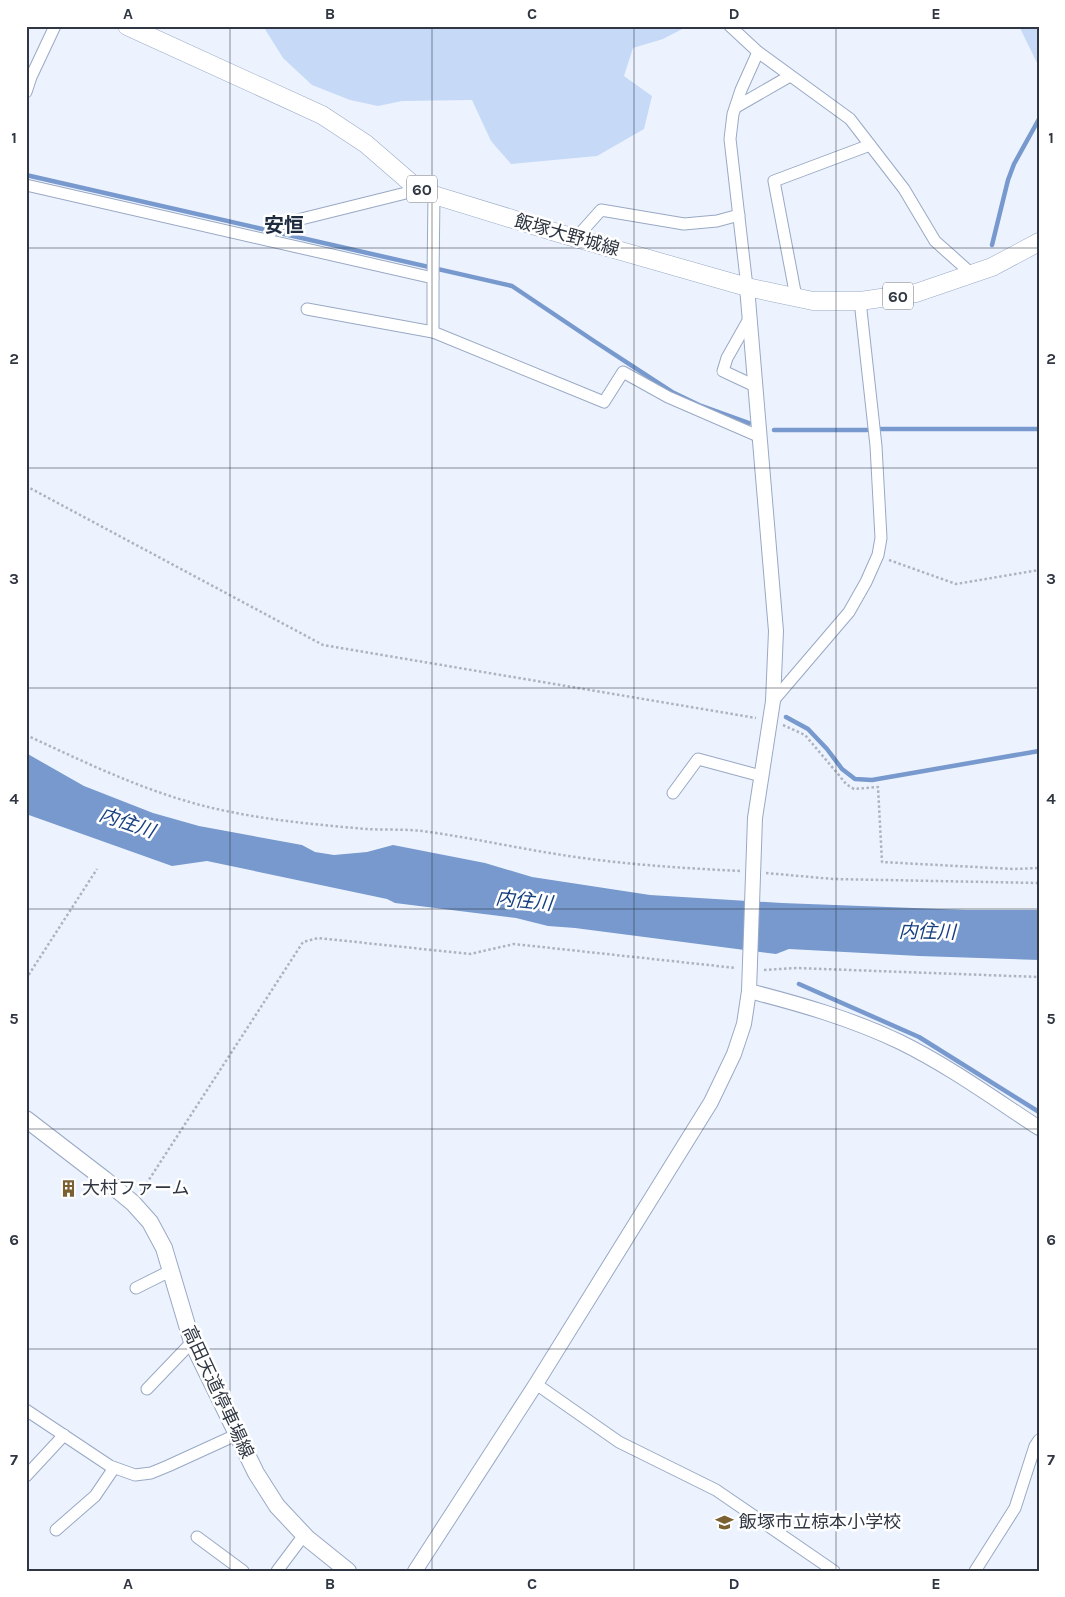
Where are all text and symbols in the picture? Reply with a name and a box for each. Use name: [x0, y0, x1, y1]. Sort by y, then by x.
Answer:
text: A: [123, 4, 133, 23]
text: B: [325, 4, 335, 23]
text: C: [527, 4, 537, 23]
text: D: [729, 4, 740, 23]
text: E: [931, 4, 941, 23]
text: 1: [11, 128, 17, 147]
text: 1: [1048, 128, 1054, 147]
road number: 60: [407, 175, 437, 202]
street label: 飯塚大野城線: [512, 210, 622, 260]
district label: 安恒: [264, 214, 304, 237]
road number: 60: [883, 282, 913, 310]
text: 2: [9, 349, 19, 368]
text: 2: [1046, 349, 1056, 368]
text: 3: [9, 569, 19, 588]
text: 3: [1046, 569, 1056, 588]
text: 4: [9, 789, 19, 808]
text: 4: [1046, 789, 1056, 808]
water label: 内住川: [96, 803, 159, 843]
water label: 内住川: [494, 887, 555, 915]
water label: 内住川: [898, 921, 958, 944]
text: 5: [9, 1009, 19, 1028]
text: 5: [1046, 1009, 1056, 1028]
place label: 大村ファーム: [82, 1177, 189, 1199]
building icon: 大村ファーム: [58, 1178, 78, 1198]
text: 6: [9, 1230, 19, 1249]
text: 6: [1046, 1230, 1056, 1249]
street label: 高田天道停車場線: [178, 1322, 258, 1462]
text: 7: [10, 1450, 18, 1469]
text: 7: [1047, 1450, 1055, 1469]
place label: 飯塚市立椋本小学校: [739, 1511, 901, 1533]
school or university icon: 飯塚市立椋本小学校: [715, 1512, 735, 1532]
text: A: [123, 1574, 133, 1593]
text: B: [325, 1574, 335, 1593]
text: C: [527, 1574, 537, 1593]
text: D: [729, 1574, 740, 1593]
text: E: [931, 1574, 941, 1593]

